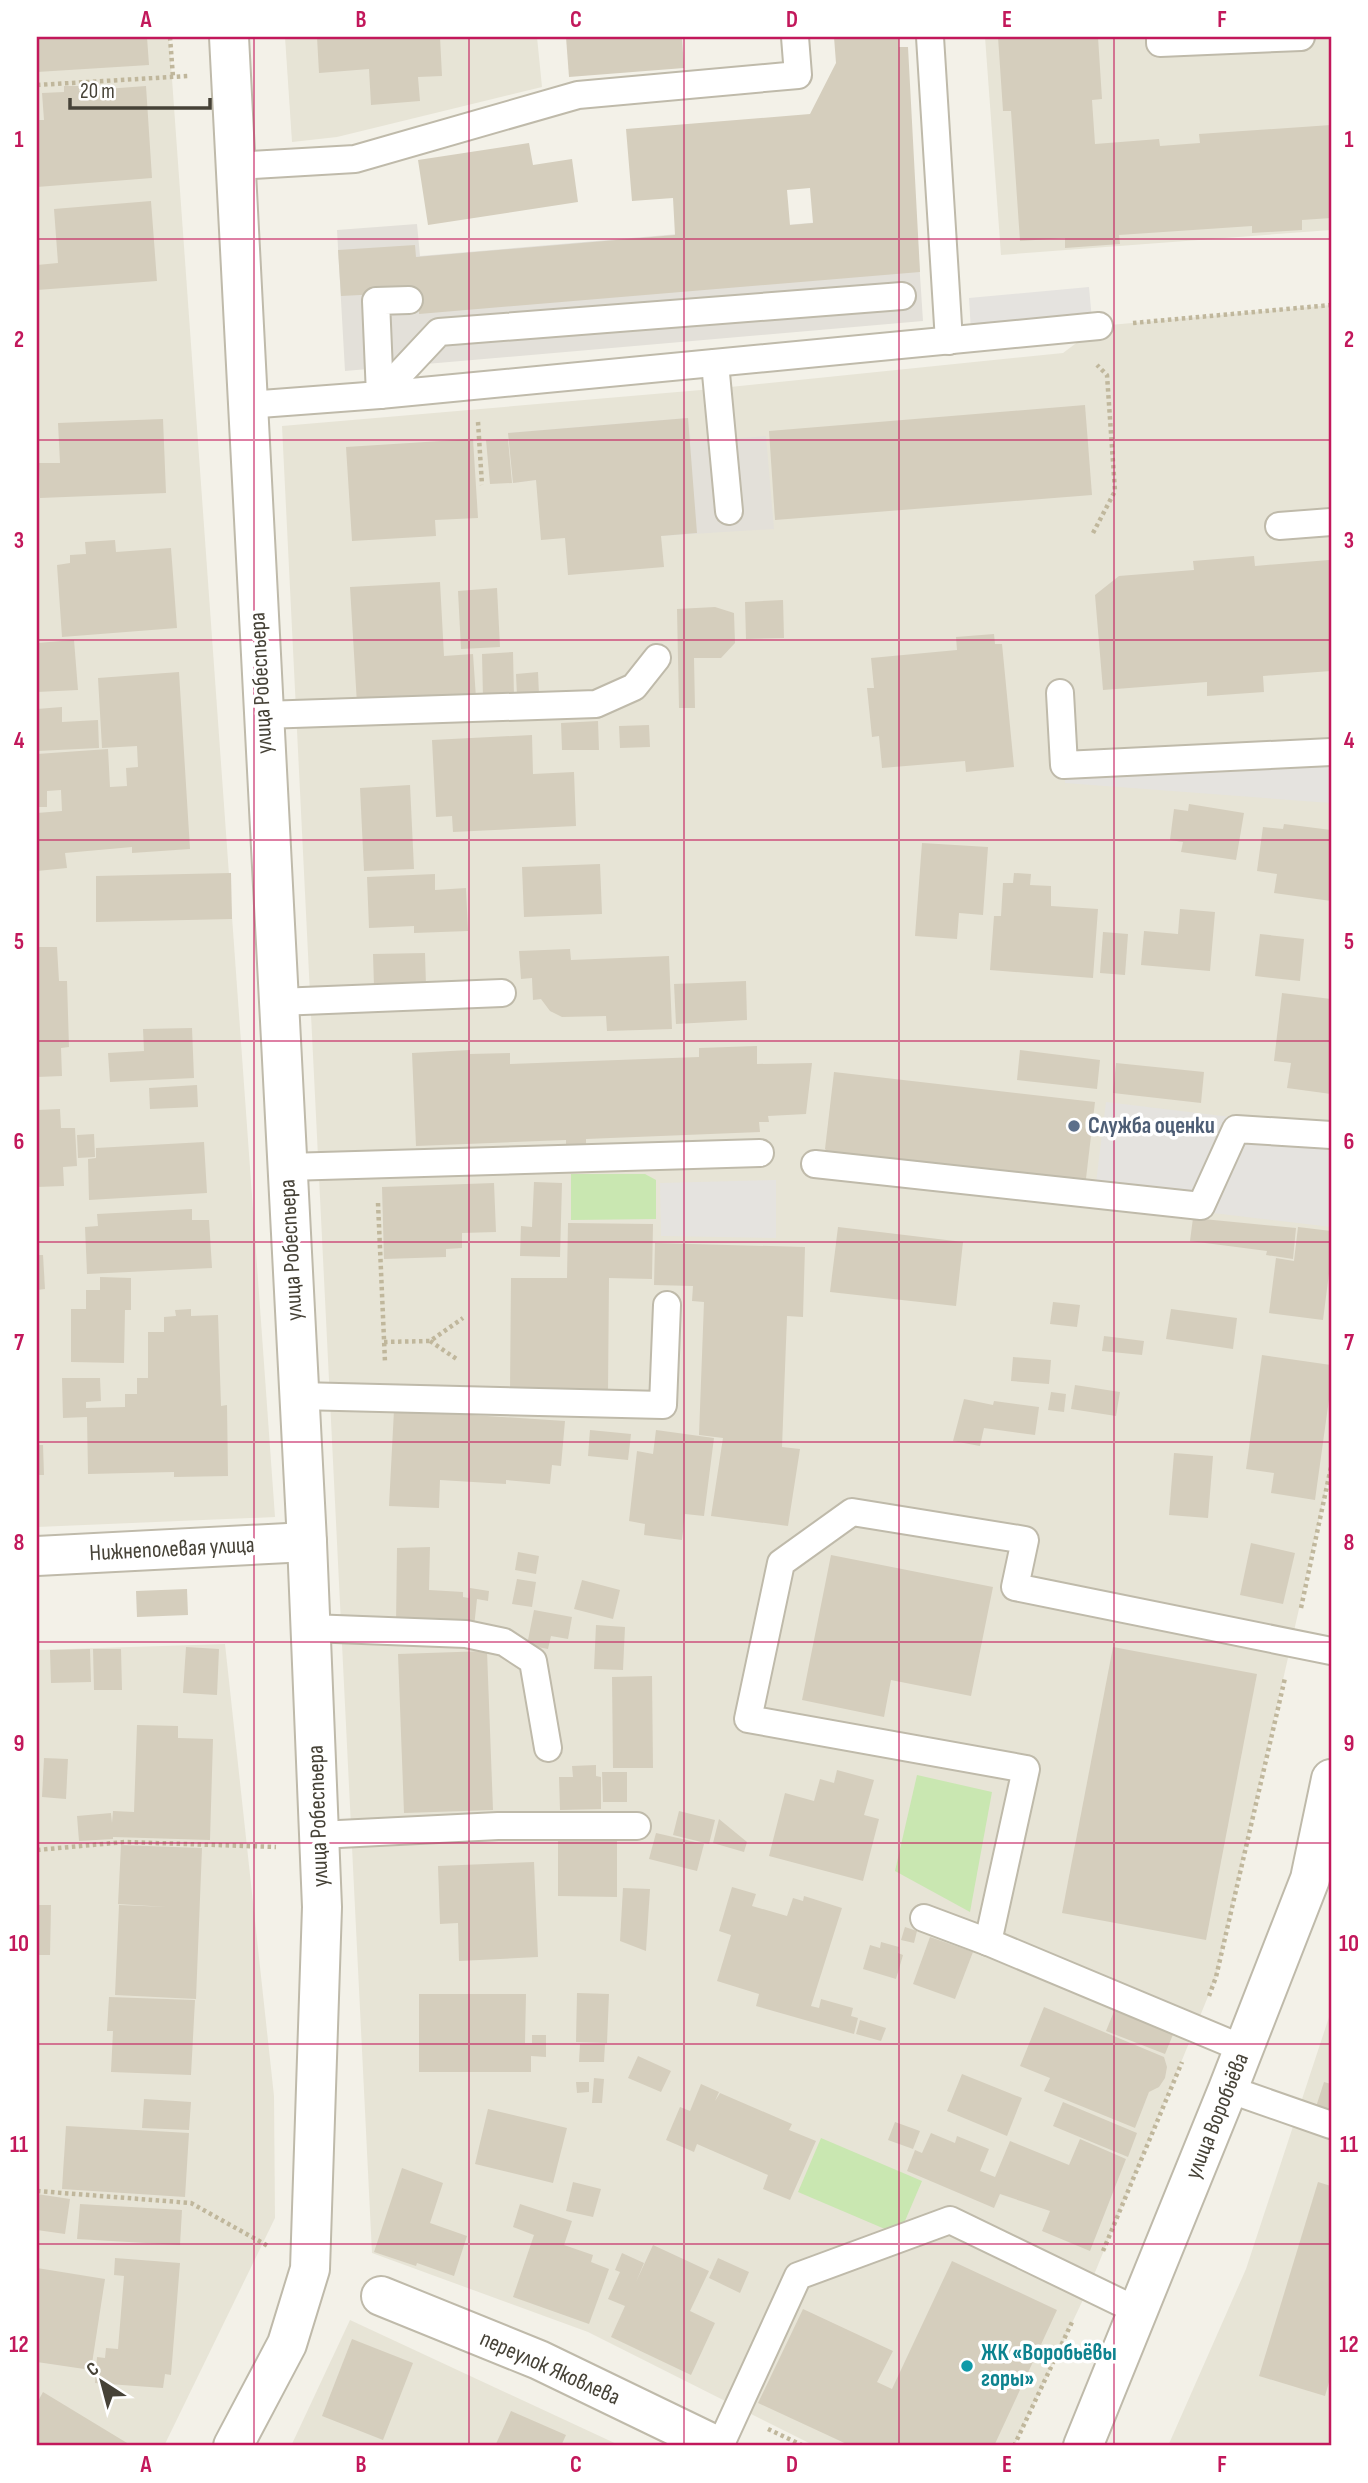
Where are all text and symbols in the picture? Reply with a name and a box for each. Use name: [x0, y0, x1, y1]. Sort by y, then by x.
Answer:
text: A: [140, 6, 153, 34]
text: B: [356, 6, 367, 34]
text: C: [570, 6, 582, 34]
text: D: [786, 6, 798, 34]
text: E: [1002, 6, 1012, 34]
text: F: [1217, 6, 1227, 34]
scale bar: [70, 66, 210, 110]
text: 20 m: [80, 79, 115, 104]
text: 1: [14, 126, 24, 154]
text: 1: [1344, 126, 1354, 154]
text: 2: [14, 326, 24, 354]
text: 2: [1344, 326, 1354, 354]
text: 3: [14, 527, 24, 555]
text: 3: [1344, 527, 1354, 555]
street label: улица Робеспьера: [243, 611, 279, 755]
text: 4: [14, 727, 25, 755]
text: 4: [1344, 727, 1355, 755]
text: 5: [14, 928, 24, 956]
text: 5: [1344, 928, 1354, 956]
place label: Служба оценки: [1088, 1112, 1215, 1140]
marker: Служба оценки: [1066, 1118, 1082, 1134]
text: 6: [14, 1128, 24, 1156]
text: 6: [1344, 1128, 1354, 1156]
street label: улица Робеспьера: [273, 1178, 309, 1322]
text: 7: [14, 1329, 24, 1357]
text: 7: [1344, 1329, 1354, 1357]
text: 8: [14, 1529, 25, 1557]
text: 8: [1344, 1529, 1355, 1557]
street label: Нижнеполевая улица: [89, 1531, 255, 1567]
text: 9: [14, 1730, 24, 1758]
text: 9: [1344, 1730, 1354, 1758]
street label: улица Робеспьера: [302, 1745, 334, 1887]
text: 10: [9, 1930, 29, 1958]
text: 10: [1339, 1930, 1359, 1958]
street label: улица Воробьёва: [1179, 2049, 1255, 2183]
text: 11: [10, 2131, 28, 2159]
text: 11: [1340, 2131, 1358, 2159]
street label: переулок Яковлева: [476, 2325, 624, 2411]
text: 12: [9, 2331, 29, 2359]
text: 12: [1339, 2331, 1359, 2359]
place label: ЖК «Воробьёвы горы»: [981, 2339, 1117, 2393]
north arrow: [66, 2346, 136, 2416]
text: С: [82, 2357, 104, 2382]
marker: ЖК «Воробьёвы горы»: [959, 2358, 975, 2374]
text: A: [140, 2451, 153, 2479]
text: B: [356, 2451, 367, 2479]
text: C: [570, 2451, 582, 2479]
text: D: [786, 2451, 798, 2479]
text: E: [1002, 2451, 1012, 2479]
text: F: [1217, 2451, 1227, 2479]

